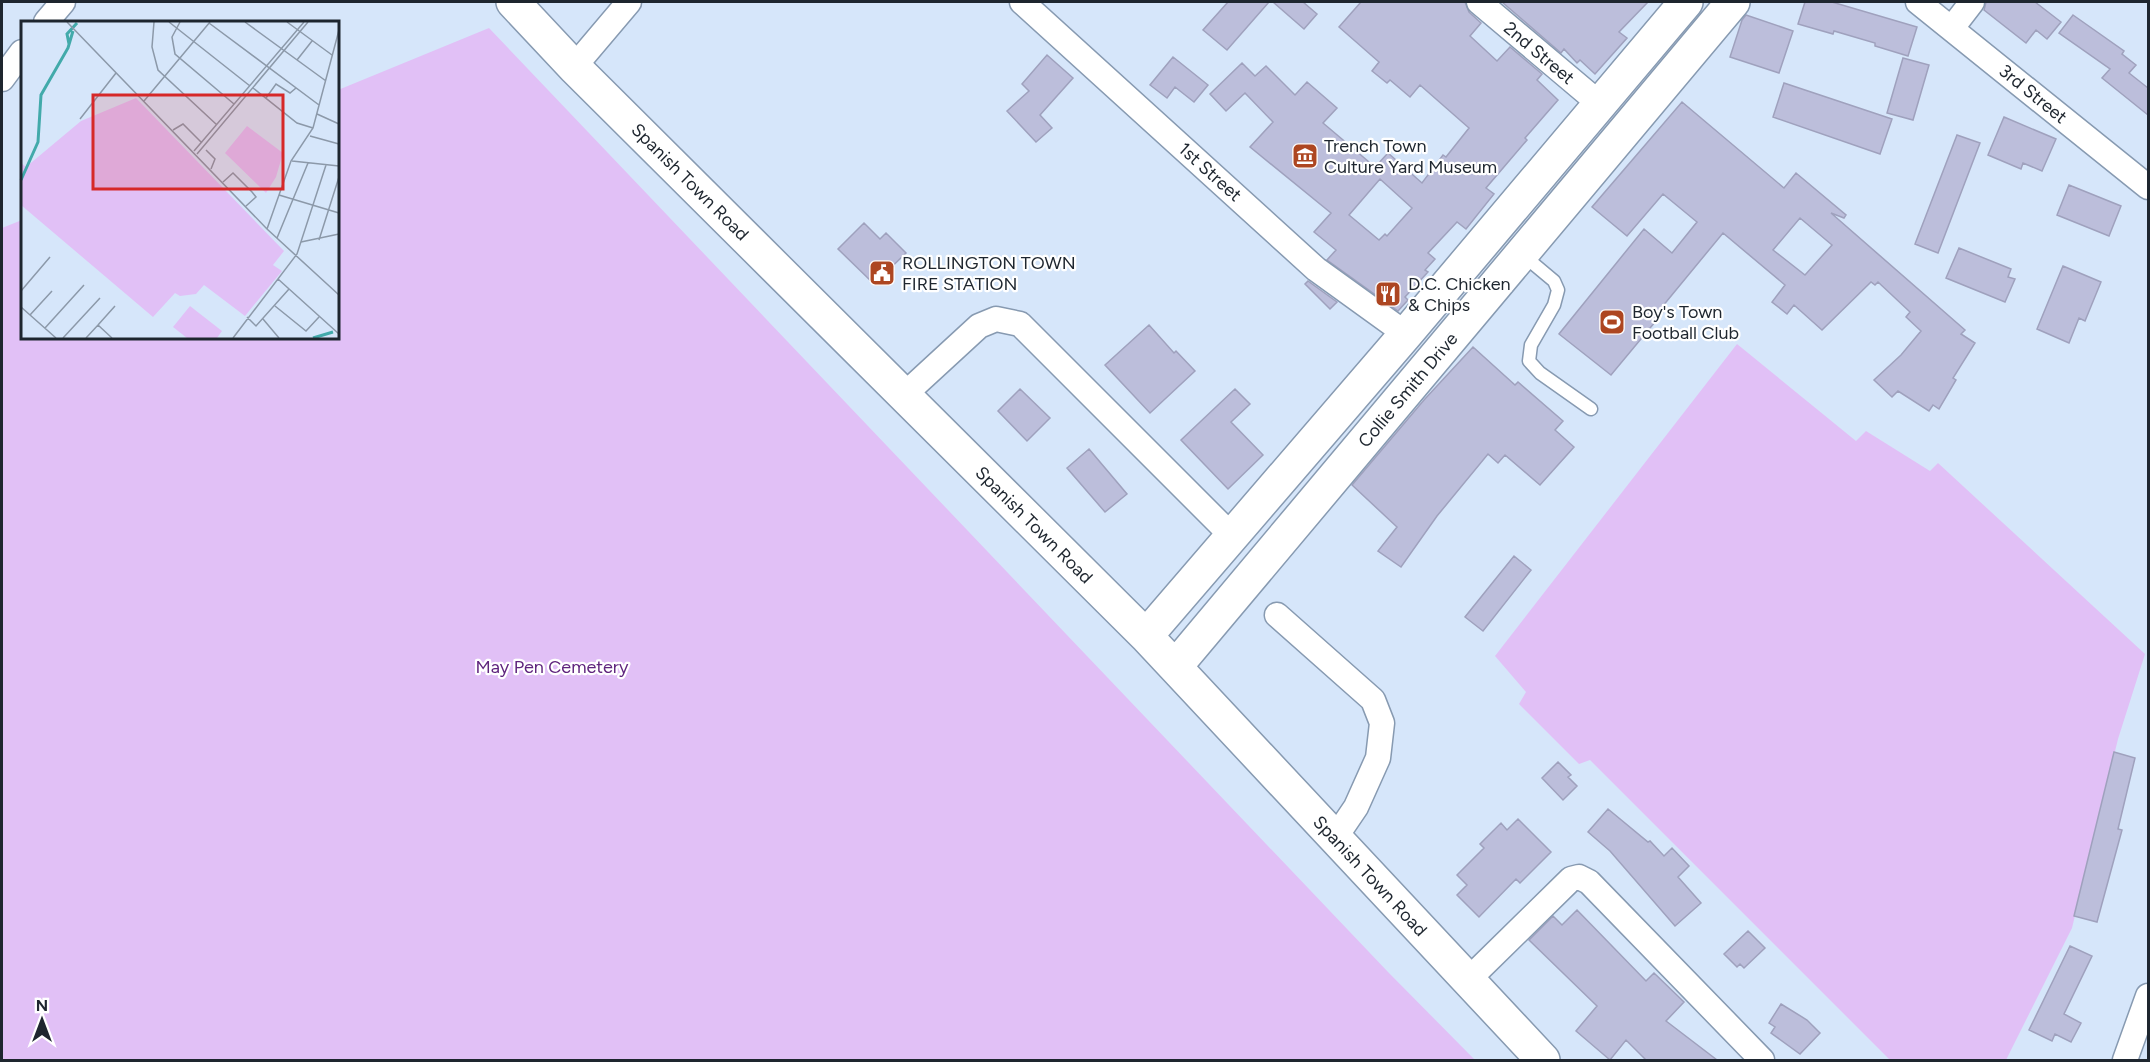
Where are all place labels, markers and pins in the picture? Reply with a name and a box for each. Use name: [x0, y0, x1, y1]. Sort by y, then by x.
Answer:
place label: Trench Town Culture Yard Museum: [1324, 135, 1497, 178]
museum icon: Trench Town Culture Yard Museum: [1290, 141, 1320, 171]
place label: ROLLINGTON TOWN FIRE STATION: [902, 252, 1076, 295]
public building icon: ROLLINGTON TOWN FIRE STATION: [867, 258, 897, 288]
place label: D.C. Chicken & Chips: [1408, 273, 1511, 316]
restaurant icon: D.C. Chicken & Chips: [1373, 279, 1403, 309]
place label: Boy's Town Football Club: [1632, 301, 1739, 344]
sports icon: Boy's Town Football Club: [1597, 307, 1627, 337]

